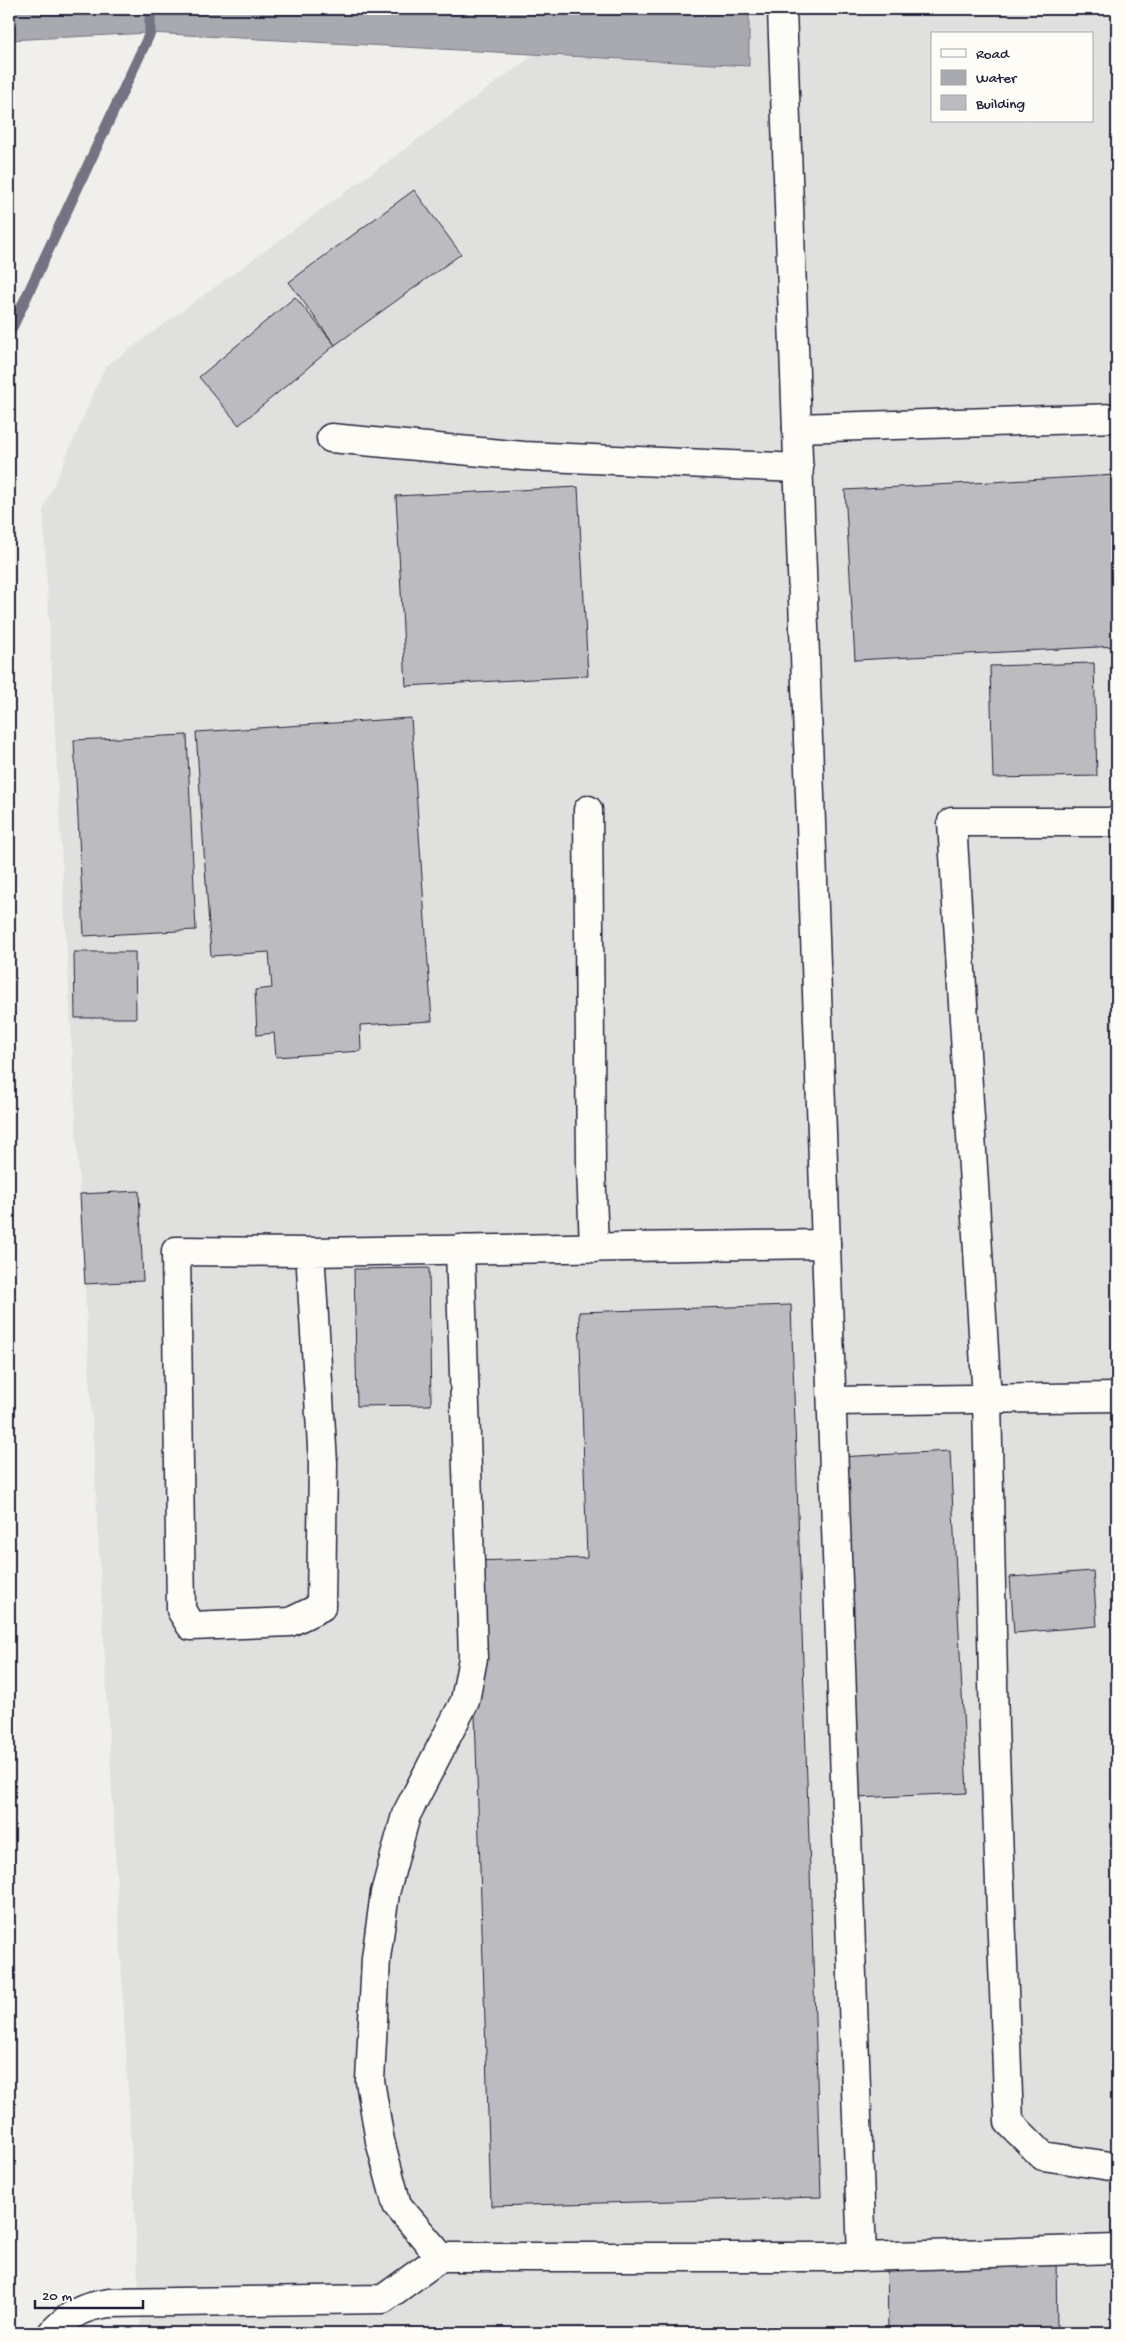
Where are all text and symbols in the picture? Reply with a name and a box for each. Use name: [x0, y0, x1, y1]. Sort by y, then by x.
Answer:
legend: [931, 32, 1094, 122]
text: Road: [976, 46, 1010, 64]
text: Water: [976, 70, 1018, 88]
text: Building: [975, 96, 1025, 114]
scale bar: [35, 2277, 142, 2309]
text: 20 m: [42, 2288, 72, 2306]

